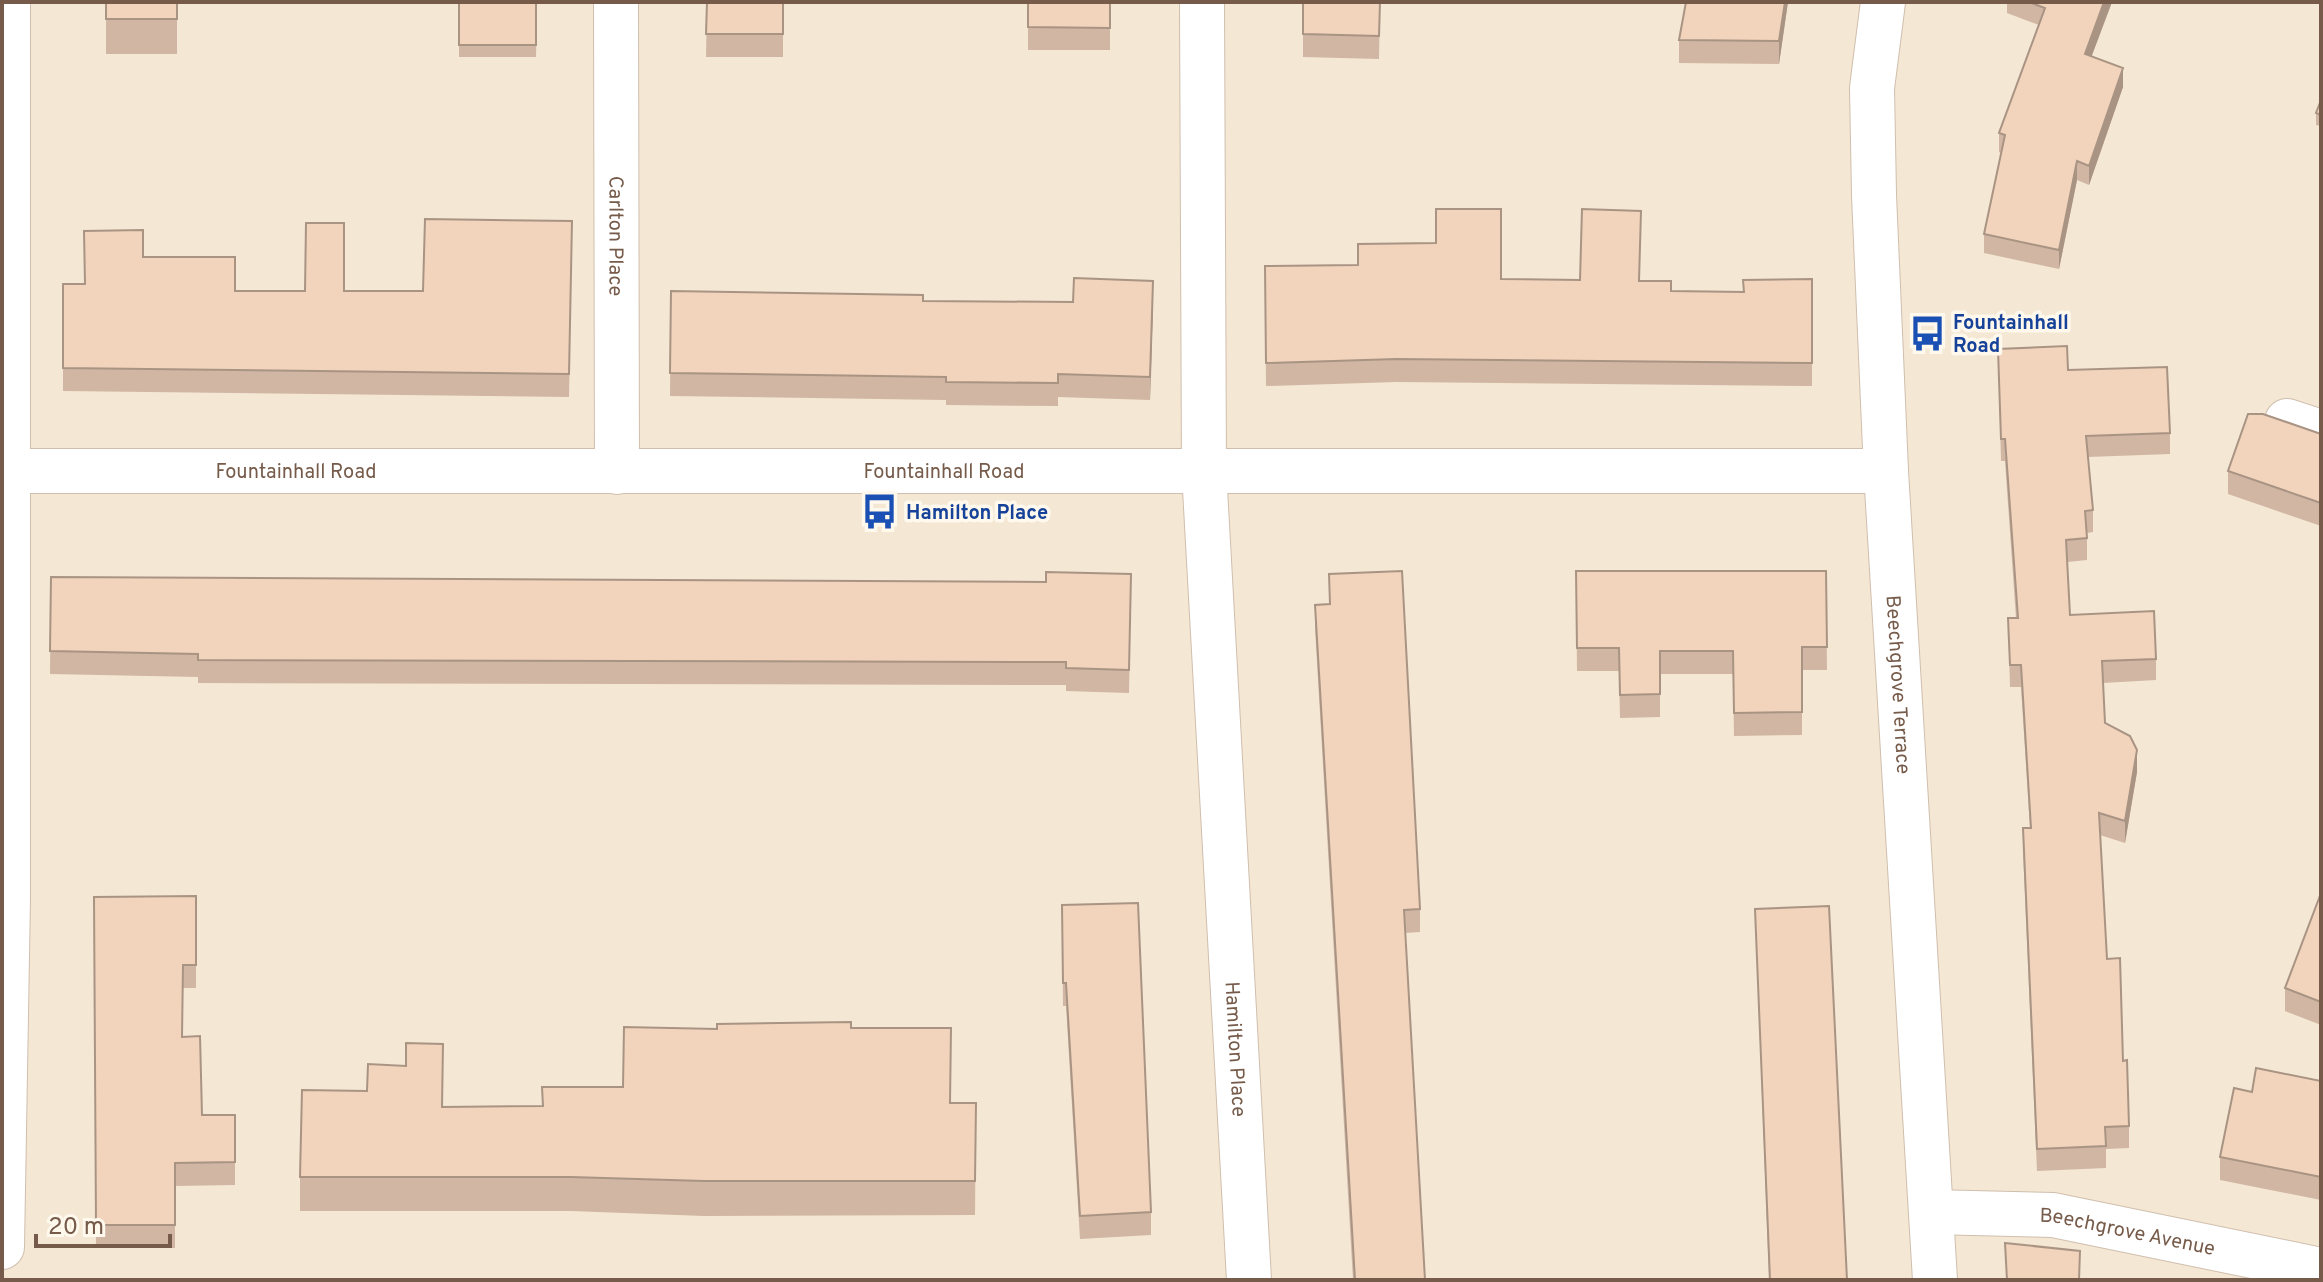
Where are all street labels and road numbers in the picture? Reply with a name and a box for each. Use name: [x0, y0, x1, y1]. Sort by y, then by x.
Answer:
street label: Carlton Place: [601, 176, 628, 296]
street label: Fountainhall Road: [216, 460, 376, 486]
street label: Fountainhall Road: [864, 460, 1024, 486]
street label: Beechgrove Terrace: [1879, 594, 1915, 775]
street label: Hamilton Place: [1217, 981, 1251, 1118]
street label: Beechgrove Avenue: [2039, 1204, 2217, 1263]

